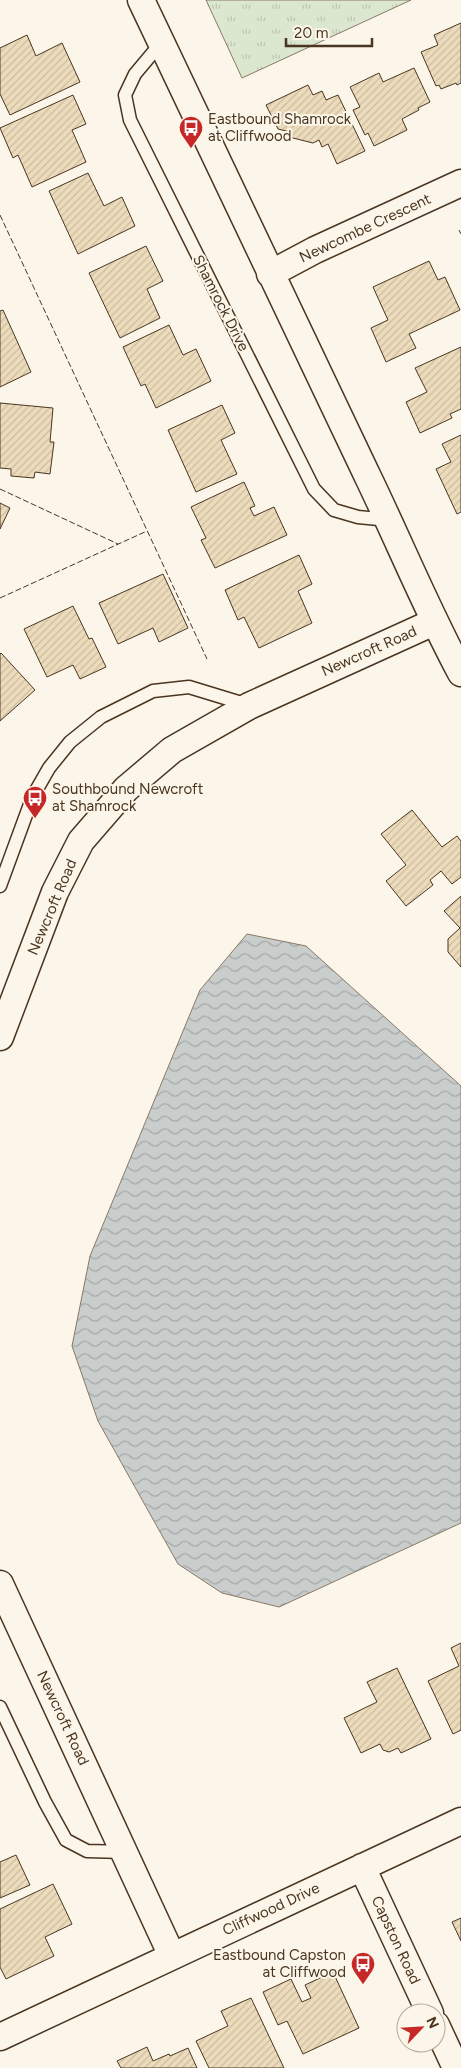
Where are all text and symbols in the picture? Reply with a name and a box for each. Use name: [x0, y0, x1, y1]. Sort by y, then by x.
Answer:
scale bar: [286, 15, 372, 47]
text: 20 m: [294, 24, 328, 42]
place label: Eastbound Shamrock at Cliffwood: [208, 110, 352, 145]
bus stop icon: Eastbound Shamrock at Cliffwood: [178, 115, 204, 149]
street label: Newcombe Crescent: [296, 190, 434, 266]
street label: Shamrock Drive: [189, 252, 253, 354]
street label: Newcroft Road: [319, 622, 419, 680]
place label: Southbound Newcroft at Shamrock: [52, 780, 204, 815]
bus stop icon: Southbound Newcroft at Shamrock: [22, 785, 48, 819]
street label: Newcroft Road: [24, 856, 80, 958]
street label: Newcroft Road: [33, 1668, 93, 1768]
street label: Cliffwood Drive: [220, 1879, 322, 1939]
street label: Capston Road: [368, 1893, 424, 1987]
place label: Eastbound Capston at Cliffwood: [213, 1946, 346, 1981]
bus stop icon: Eastbound Capston at Cliffwood: [350, 1951, 376, 1985]
north arrow: [396, 2003, 446, 2053]
text: N: [422, 2014, 442, 2031]

